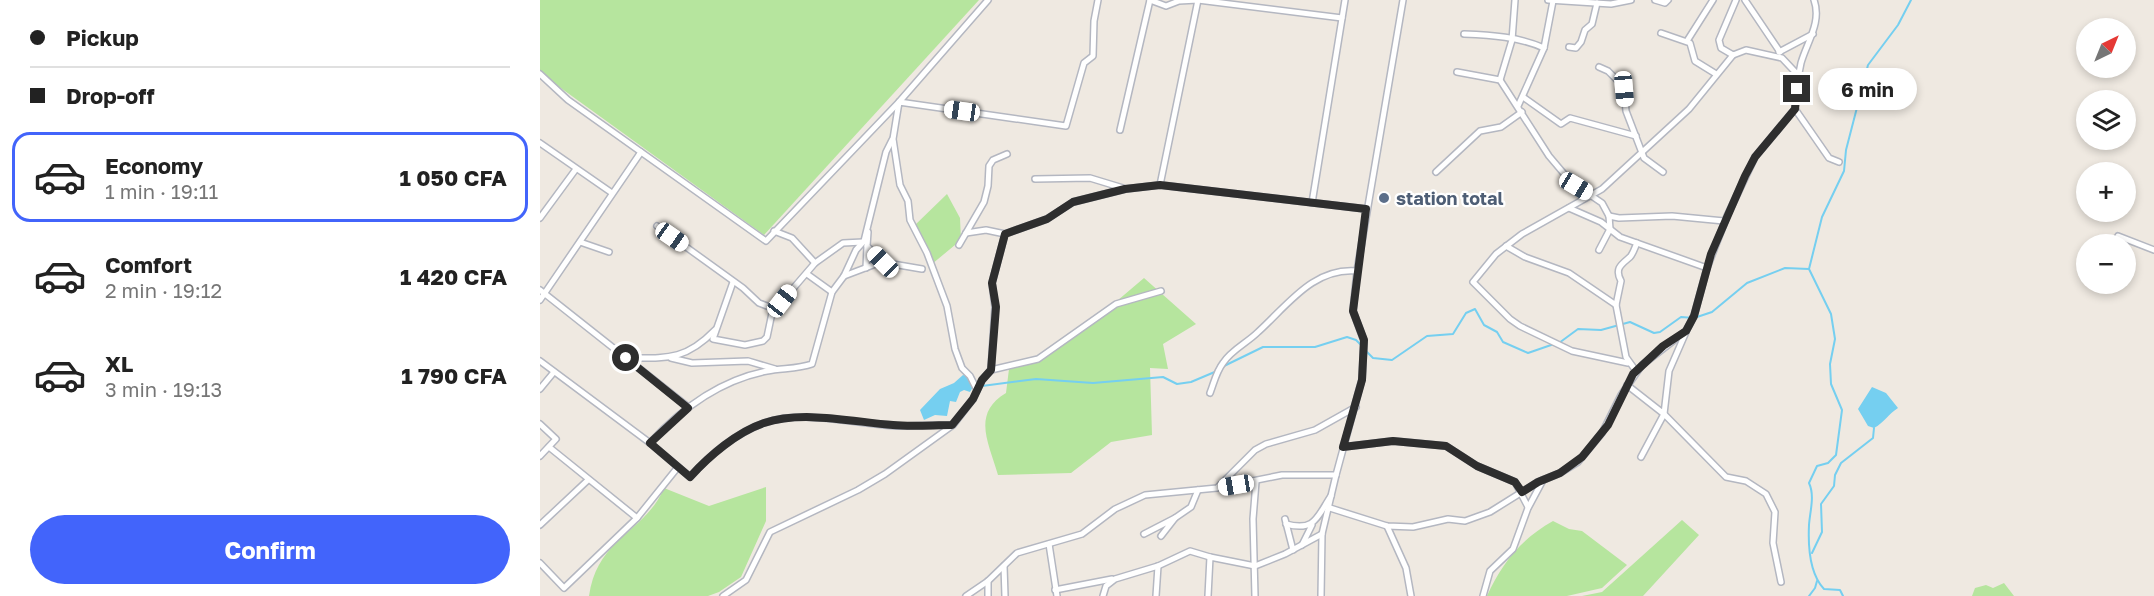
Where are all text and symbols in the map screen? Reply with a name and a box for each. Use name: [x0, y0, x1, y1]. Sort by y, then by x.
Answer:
north arrow: [2076, 18, 2136, 78]
map controls: [2076, 18, 2136, 294]
text: Pickup: [66, 24, 139, 51]
callout: 6 min: [1818, 68, 1917, 110]
car: [1613, 70, 1635, 108]
route end: [1783, 75, 1810, 102]
text: 6 min: [1841, 77, 1894, 101]
text: Drop-off: [66, 82, 155, 109]
button: layers: [2076, 90, 2136, 150]
car: [943, 100, 981, 122]
icon: car: [33, 150, 87, 204]
text: Economy: [105, 152, 203, 179]
button: +: [2076, 162, 2136, 222]
text: 1 050 CFA: [399, 164, 507, 191]
car: [1556, 169, 1596, 203]
text: 1 min · 19:11: [105, 179, 218, 203]
place label: station total: [1396, 187, 1504, 209]
marker: station total: [1377, 191, 1391, 205]
car: [652, 219, 692, 255]
button: −: [2076, 234, 2136, 294]
car: [864, 243, 902, 281]
icon: car: [33, 249, 87, 303]
text: Comfort: [105, 251, 192, 278]
text: 1 420 CFA: [400, 263, 507, 290]
text: 2 min · 19:12: [105, 278, 222, 302]
car: [764, 281, 800, 321]
route start: [612, 344, 639, 371]
icon: car: [33, 348, 87, 402]
text: XL: [105, 350, 133, 377]
text: 1 790 CFA: [401, 362, 507, 389]
text: 3 min · 19:13: [105, 377, 222, 401]
car: [1217, 473, 1255, 497]
button: Confirm: [30, 515, 510, 584]

